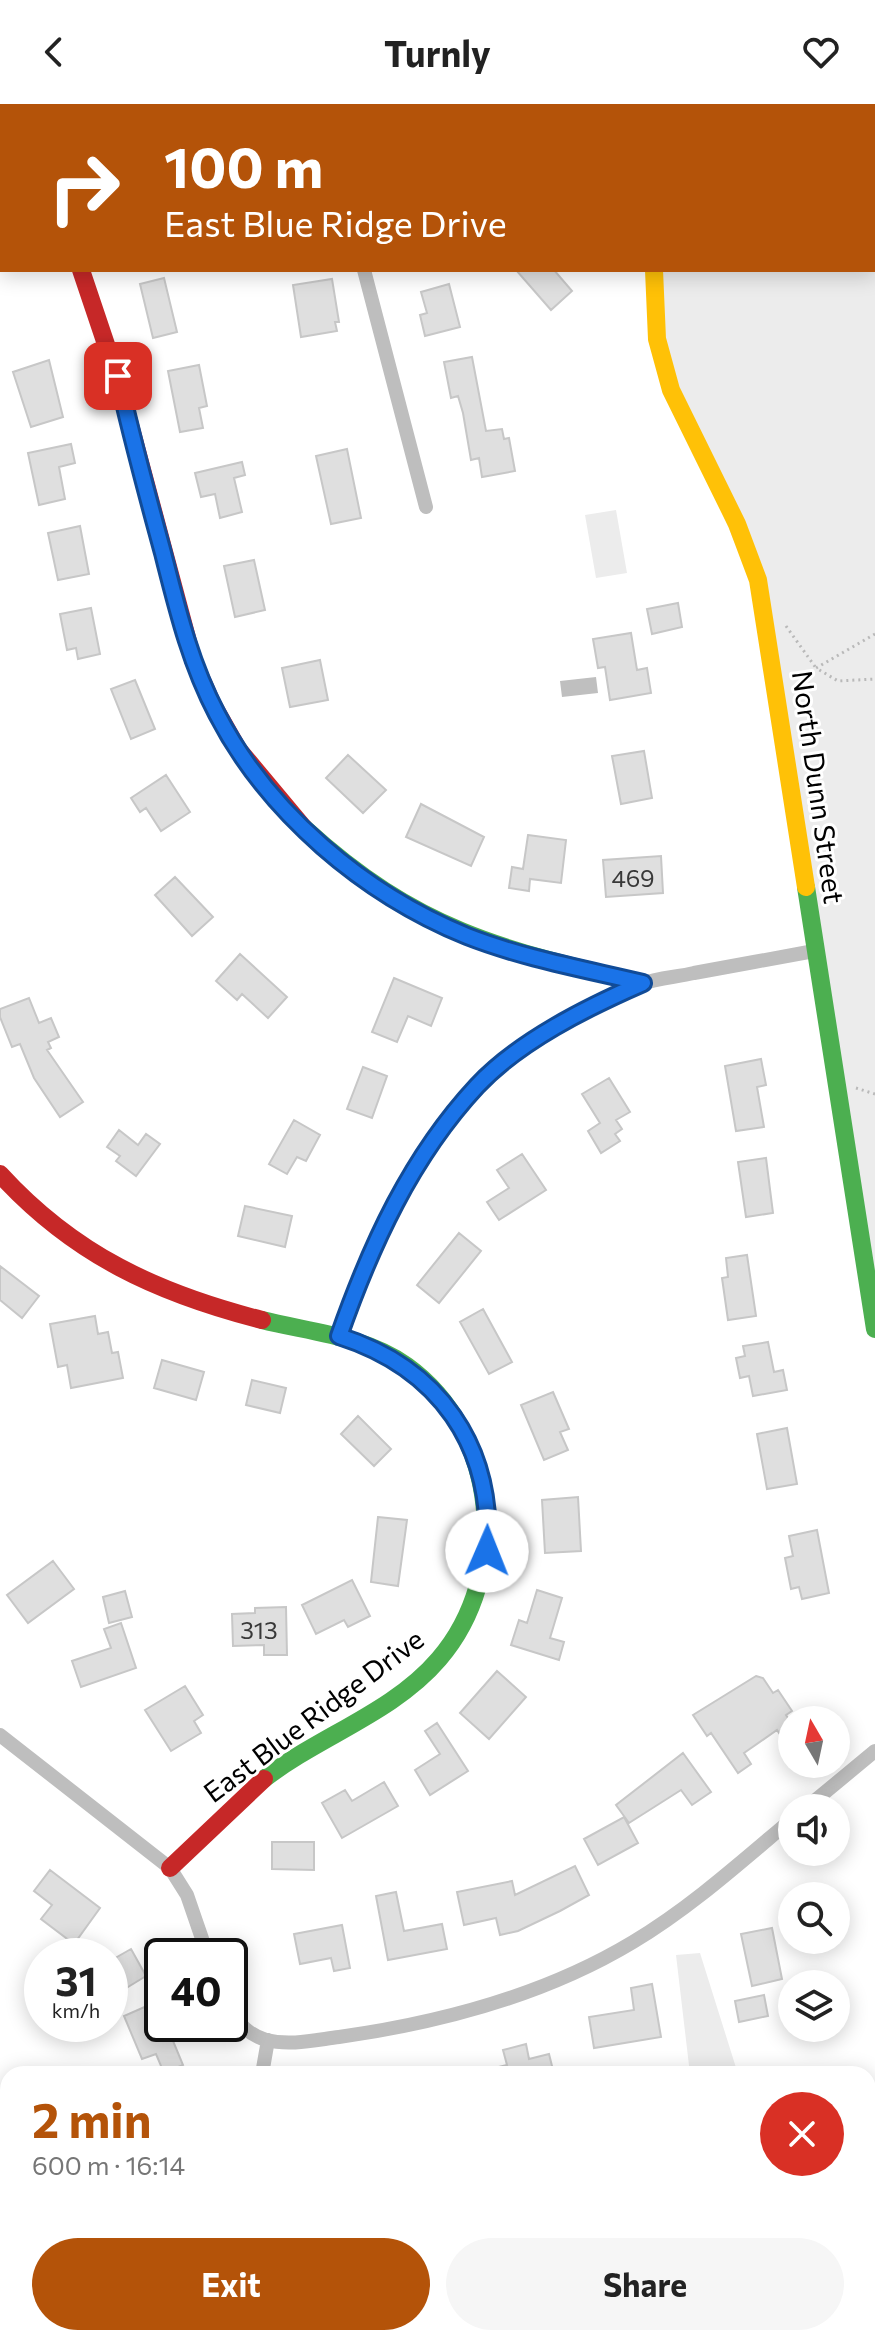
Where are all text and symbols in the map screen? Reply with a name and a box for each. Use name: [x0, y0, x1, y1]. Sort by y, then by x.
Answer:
icon: back: [32, 30, 76, 74]
text: Turnly: [384, 30, 491, 74]
icon: heart: [799, 30, 843, 74]
text: 100 m: [164, 131, 323, 200]
icon: right: [32, 136, 136, 240]
text: East Blue Ridge Drive: [164, 200, 507, 244]
pin: [84, 342, 152, 410]
icon: arrive: [96, 354, 140, 398]
street label: North Dunn Street: [786, 668, 852, 906]
house number: 469: [611, 863, 655, 892]
position arrow: [445, 1509, 529, 1593]
house number: 313: [240, 1615, 278, 1644]
street label: East Blue Ridge Drive: [196, 1621, 430, 1809]
north arrow: [778, 1706, 850, 1778]
map controls: [778, 1706, 850, 2042]
button: sound: [778, 1794, 850, 1866]
button: search: [778, 1882, 850, 1954]
speed limit sign: 40: [144, 1938, 248, 2042]
text: 31: [55, 1955, 97, 2004]
button: layers: [778, 1970, 850, 2042]
text: km/h: [52, 1998, 100, 2022]
text: 2 min: [32, 2089, 152, 2148]
button: close: [760, 2092, 844, 2176]
text: 600 m · 16:14: [32, 2149, 185, 2180]
button: Exit: [32, 2238, 430, 2330]
button: Share: [446, 2238, 844, 2330]

